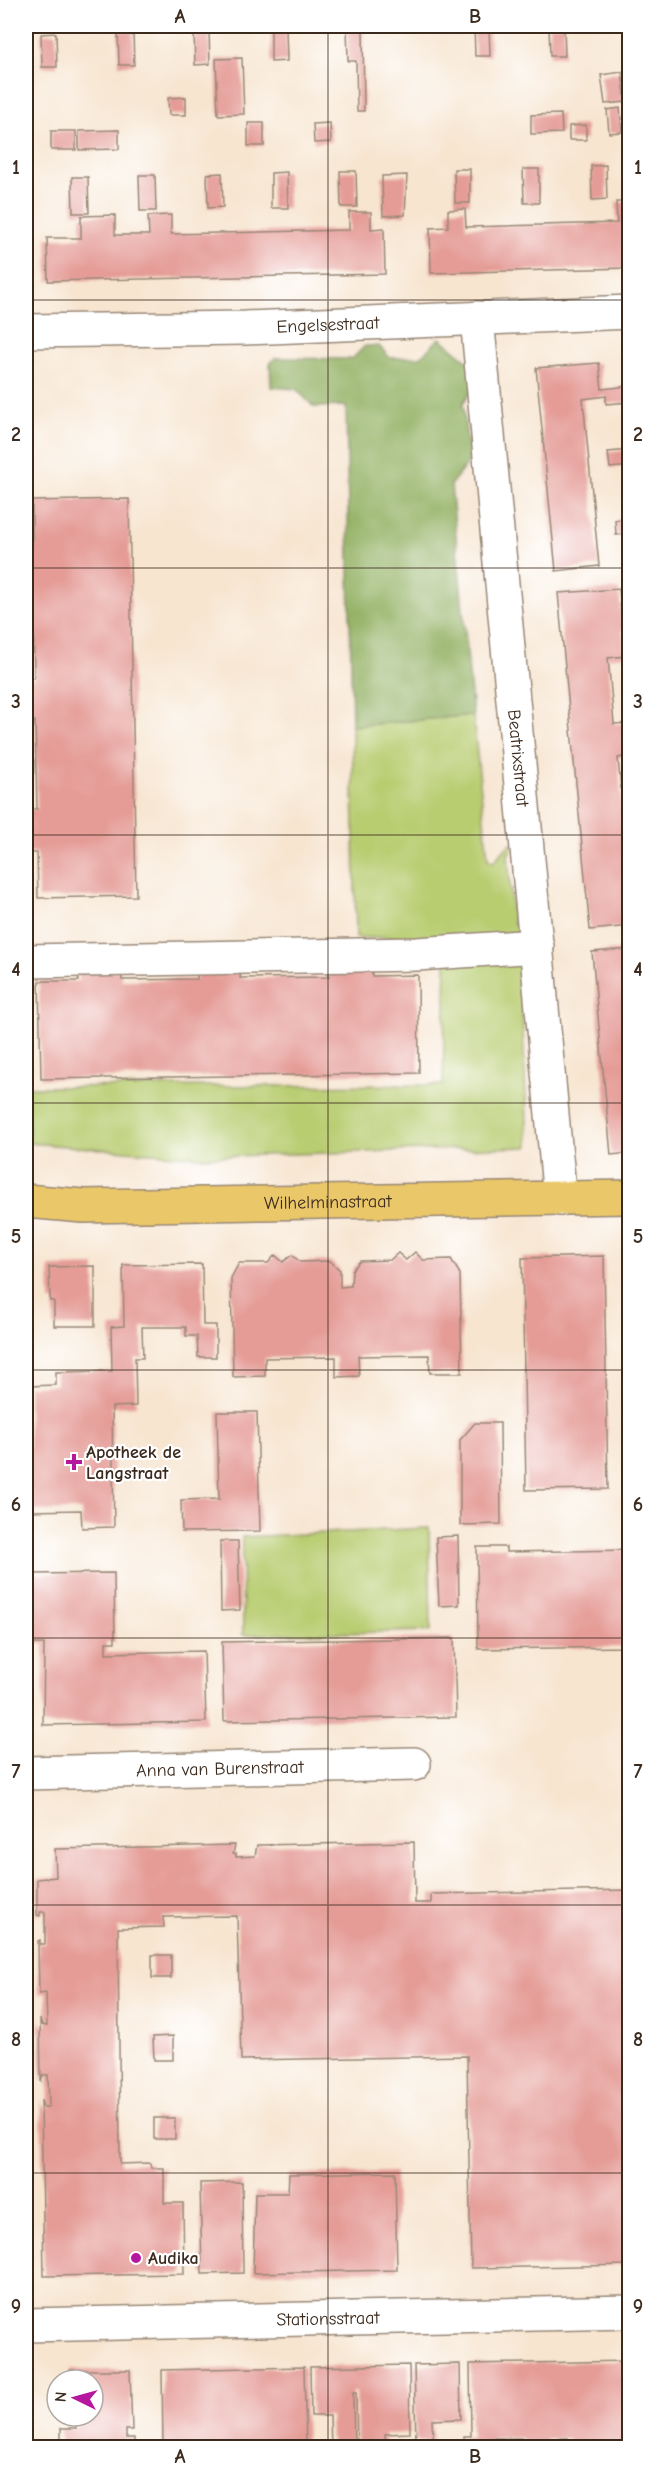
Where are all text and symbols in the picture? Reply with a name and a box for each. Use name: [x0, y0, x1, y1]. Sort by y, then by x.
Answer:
text: A: [174, 5, 186, 28]
text: B: [469, 5, 481, 28]
text: 1: [12, 156, 20, 179]
text: 1: [634, 156, 642, 179]
street label: Engelsestraat: [276, 312, 381, 338]
text: 2: [11, 423, 21, 446]
text: 2: [633, 423, 643, 446]
text: 3: [11, 690, 21, 713]
text: 3: [633, 690, 643, 713]
street label: Beatrixstraat: [503, 709, 533, 809]
text: 4: [11, 958, 21, 981]
text: 4: [633, 958, 643, 981]
street label: Wilhelminastraat: [264, 1191, 393, 1214]
text: 5: [11, 1225, 21, 1248]
text: 5: [633, 1225, 643, 1248]
place label: Apotheek de Langstraat: [86, 1442, 181, 1484]
marker: Apotheek de Langstraat: [67, 1455, 81, 1469]
text: 6: [11, 1493, 21, 1516]
text: 6: [633, 1493, 643, 1516]
street label: Anna van Burenstraat: [136, 1757, 305, 1781]
text: 7: [12, 1760, 21, 1783]
text: 7: [634, 1760, 643, 1783]
text: 8: [11, 2028, 21, 2051]
text: 8: [633, 2028, 643, 2051]
place label: Audika: [148, 2248, 199, 2269]
marker: Audika: [129, 2251, 143, 2265]
text: 9: [11, 2295, 21, 2318]
text: 9: [633, 2295, 643, 2318]
street label: Stationsstraat: [276, 2307, 381, 2331]
north arrow: [45, 2368, 105, 2428]
text: N: [52, 2391, 70, 2403]
text: A: [174, 2445, 186, 2468]
text: B: [469, 2445, 481, 2468]

